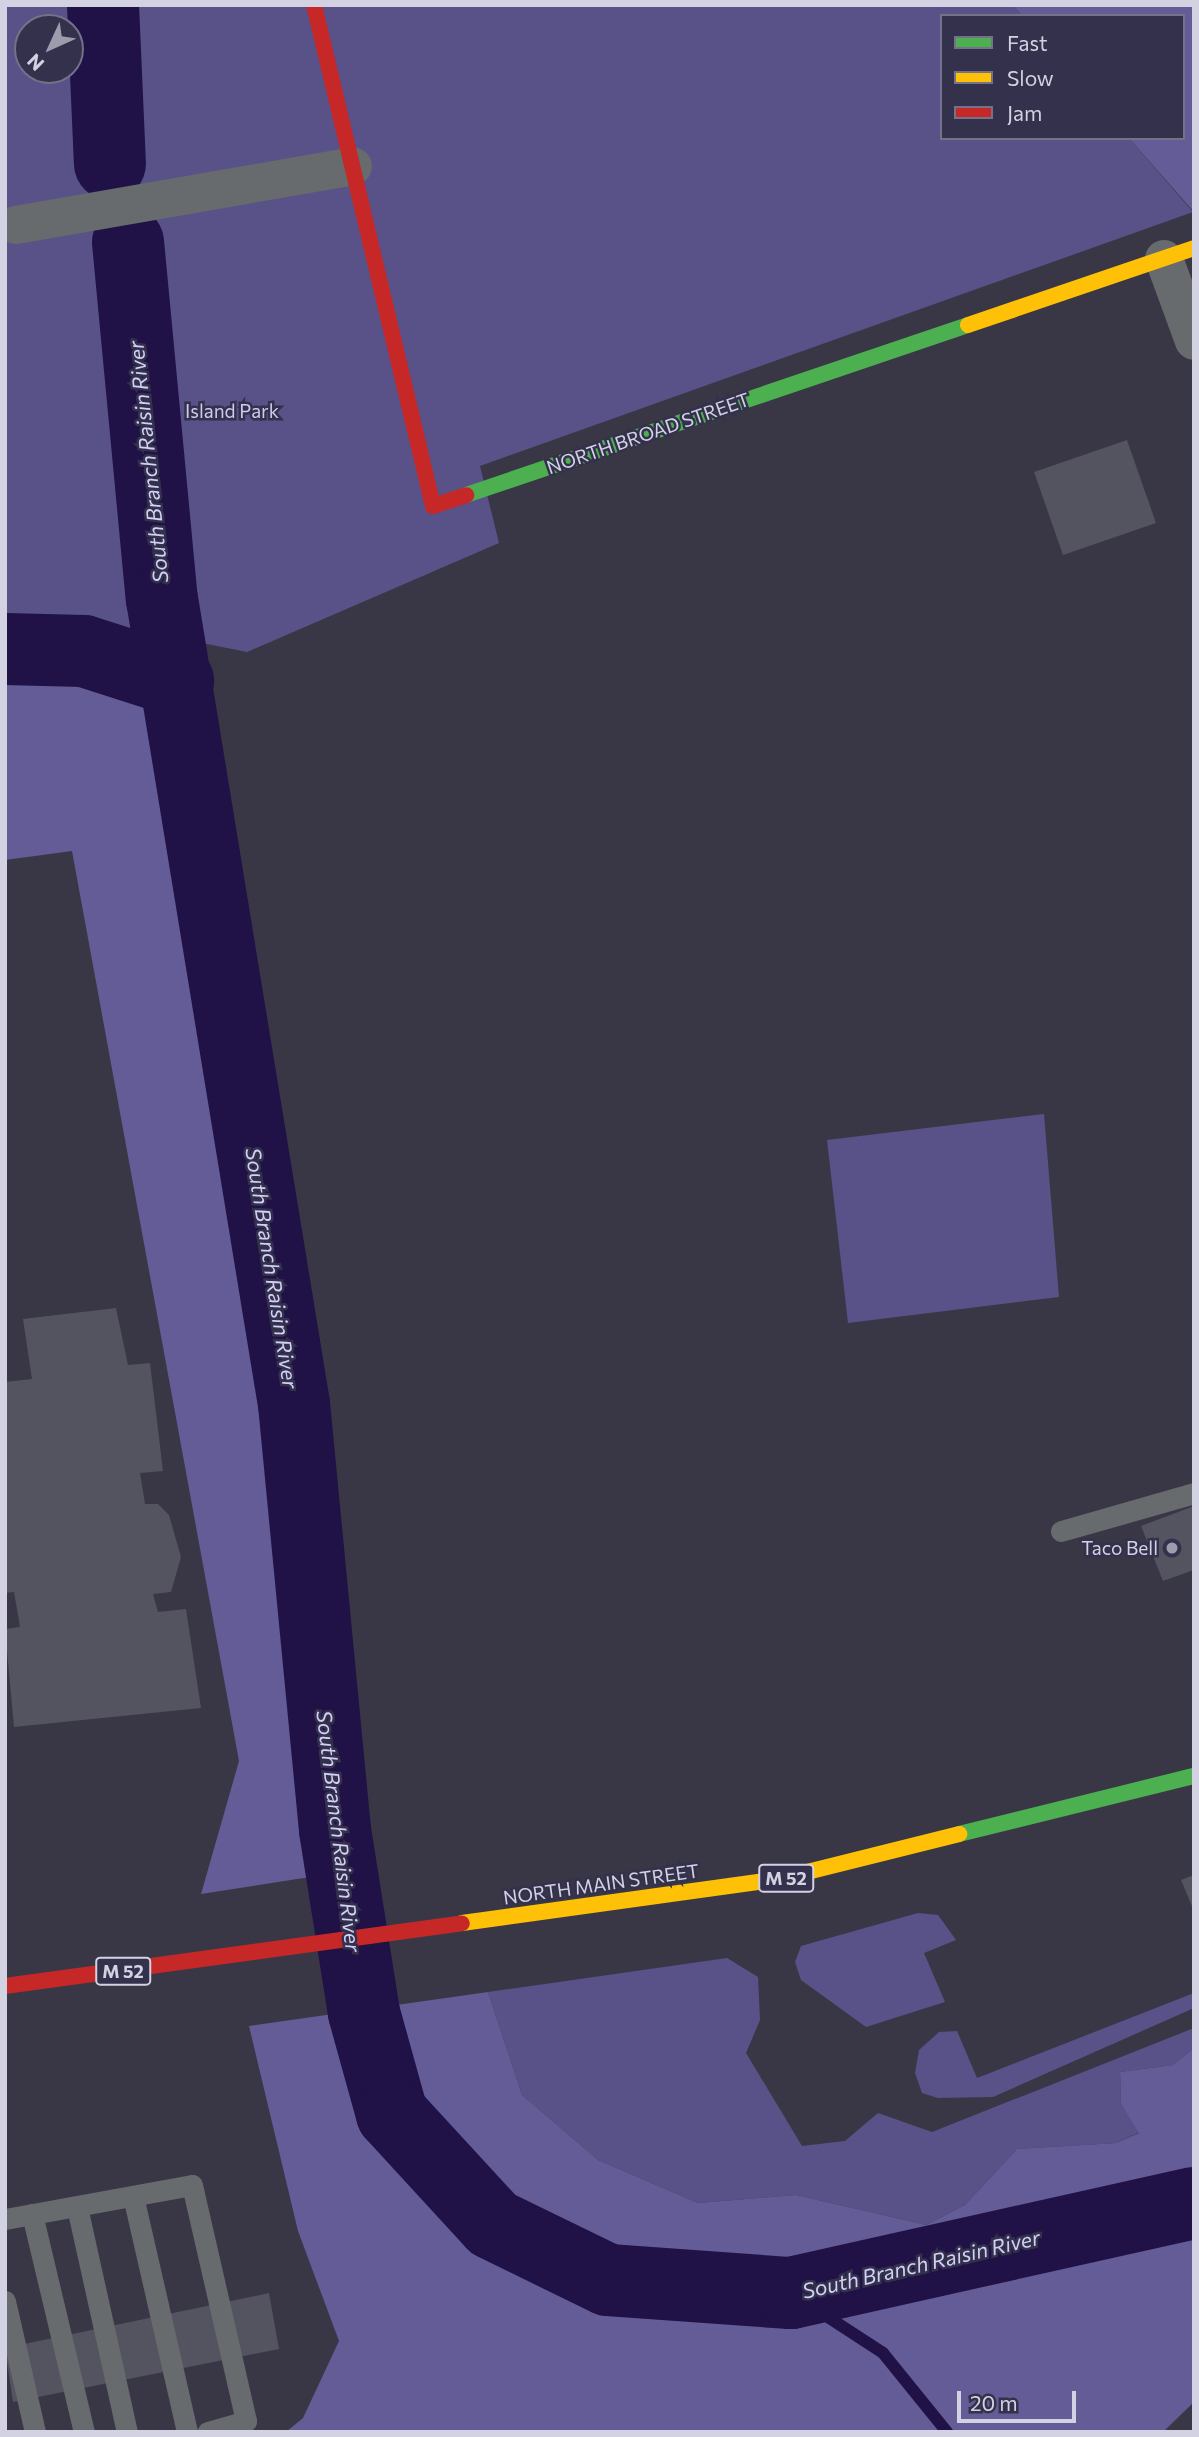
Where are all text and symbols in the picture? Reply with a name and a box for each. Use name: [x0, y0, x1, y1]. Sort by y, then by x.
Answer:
north arrow: [14, 14, 84, 84]
legend: [940, 14, 1185, 140]
text: Fast: [1007, 30, 1048, 55]
text: N: [22, 50, 48, 76]
text: Slow: [1007, 65, 1054, 90]
text: Jam: [1007, 100, 1042, 125]
water label: South Branch Raisin River: [123, 340, 173, 584]
street label: NORTH BROAD STREET: [543, 388, 753, 478]
park label: Island Park: [185, 400, 279, 422]
water label: South Branch Raisin River: [241, 1146, 303, 1390]
place label: Taco Bell: [1081, 1537, 1158, 1559]
marker: Taco Bell: [1164, 1540, 1180, 1556]
water label: South Branch Raisin River: [312, 1709, 366, 1953]
street label: NORTH MAIN STREET: [502, 1859, 700, 1909]
road number: M 52: [758, 1864, 814, 1892]
road number: M 52: [95, 1956, 151, 1985]
water label: South Branch Raisin River: [800, 2224, 1042, 2304]
scale bar: [961, 2378, 1080, 2422]
text: 20 m: [970, 2390, 1018, 2415]

